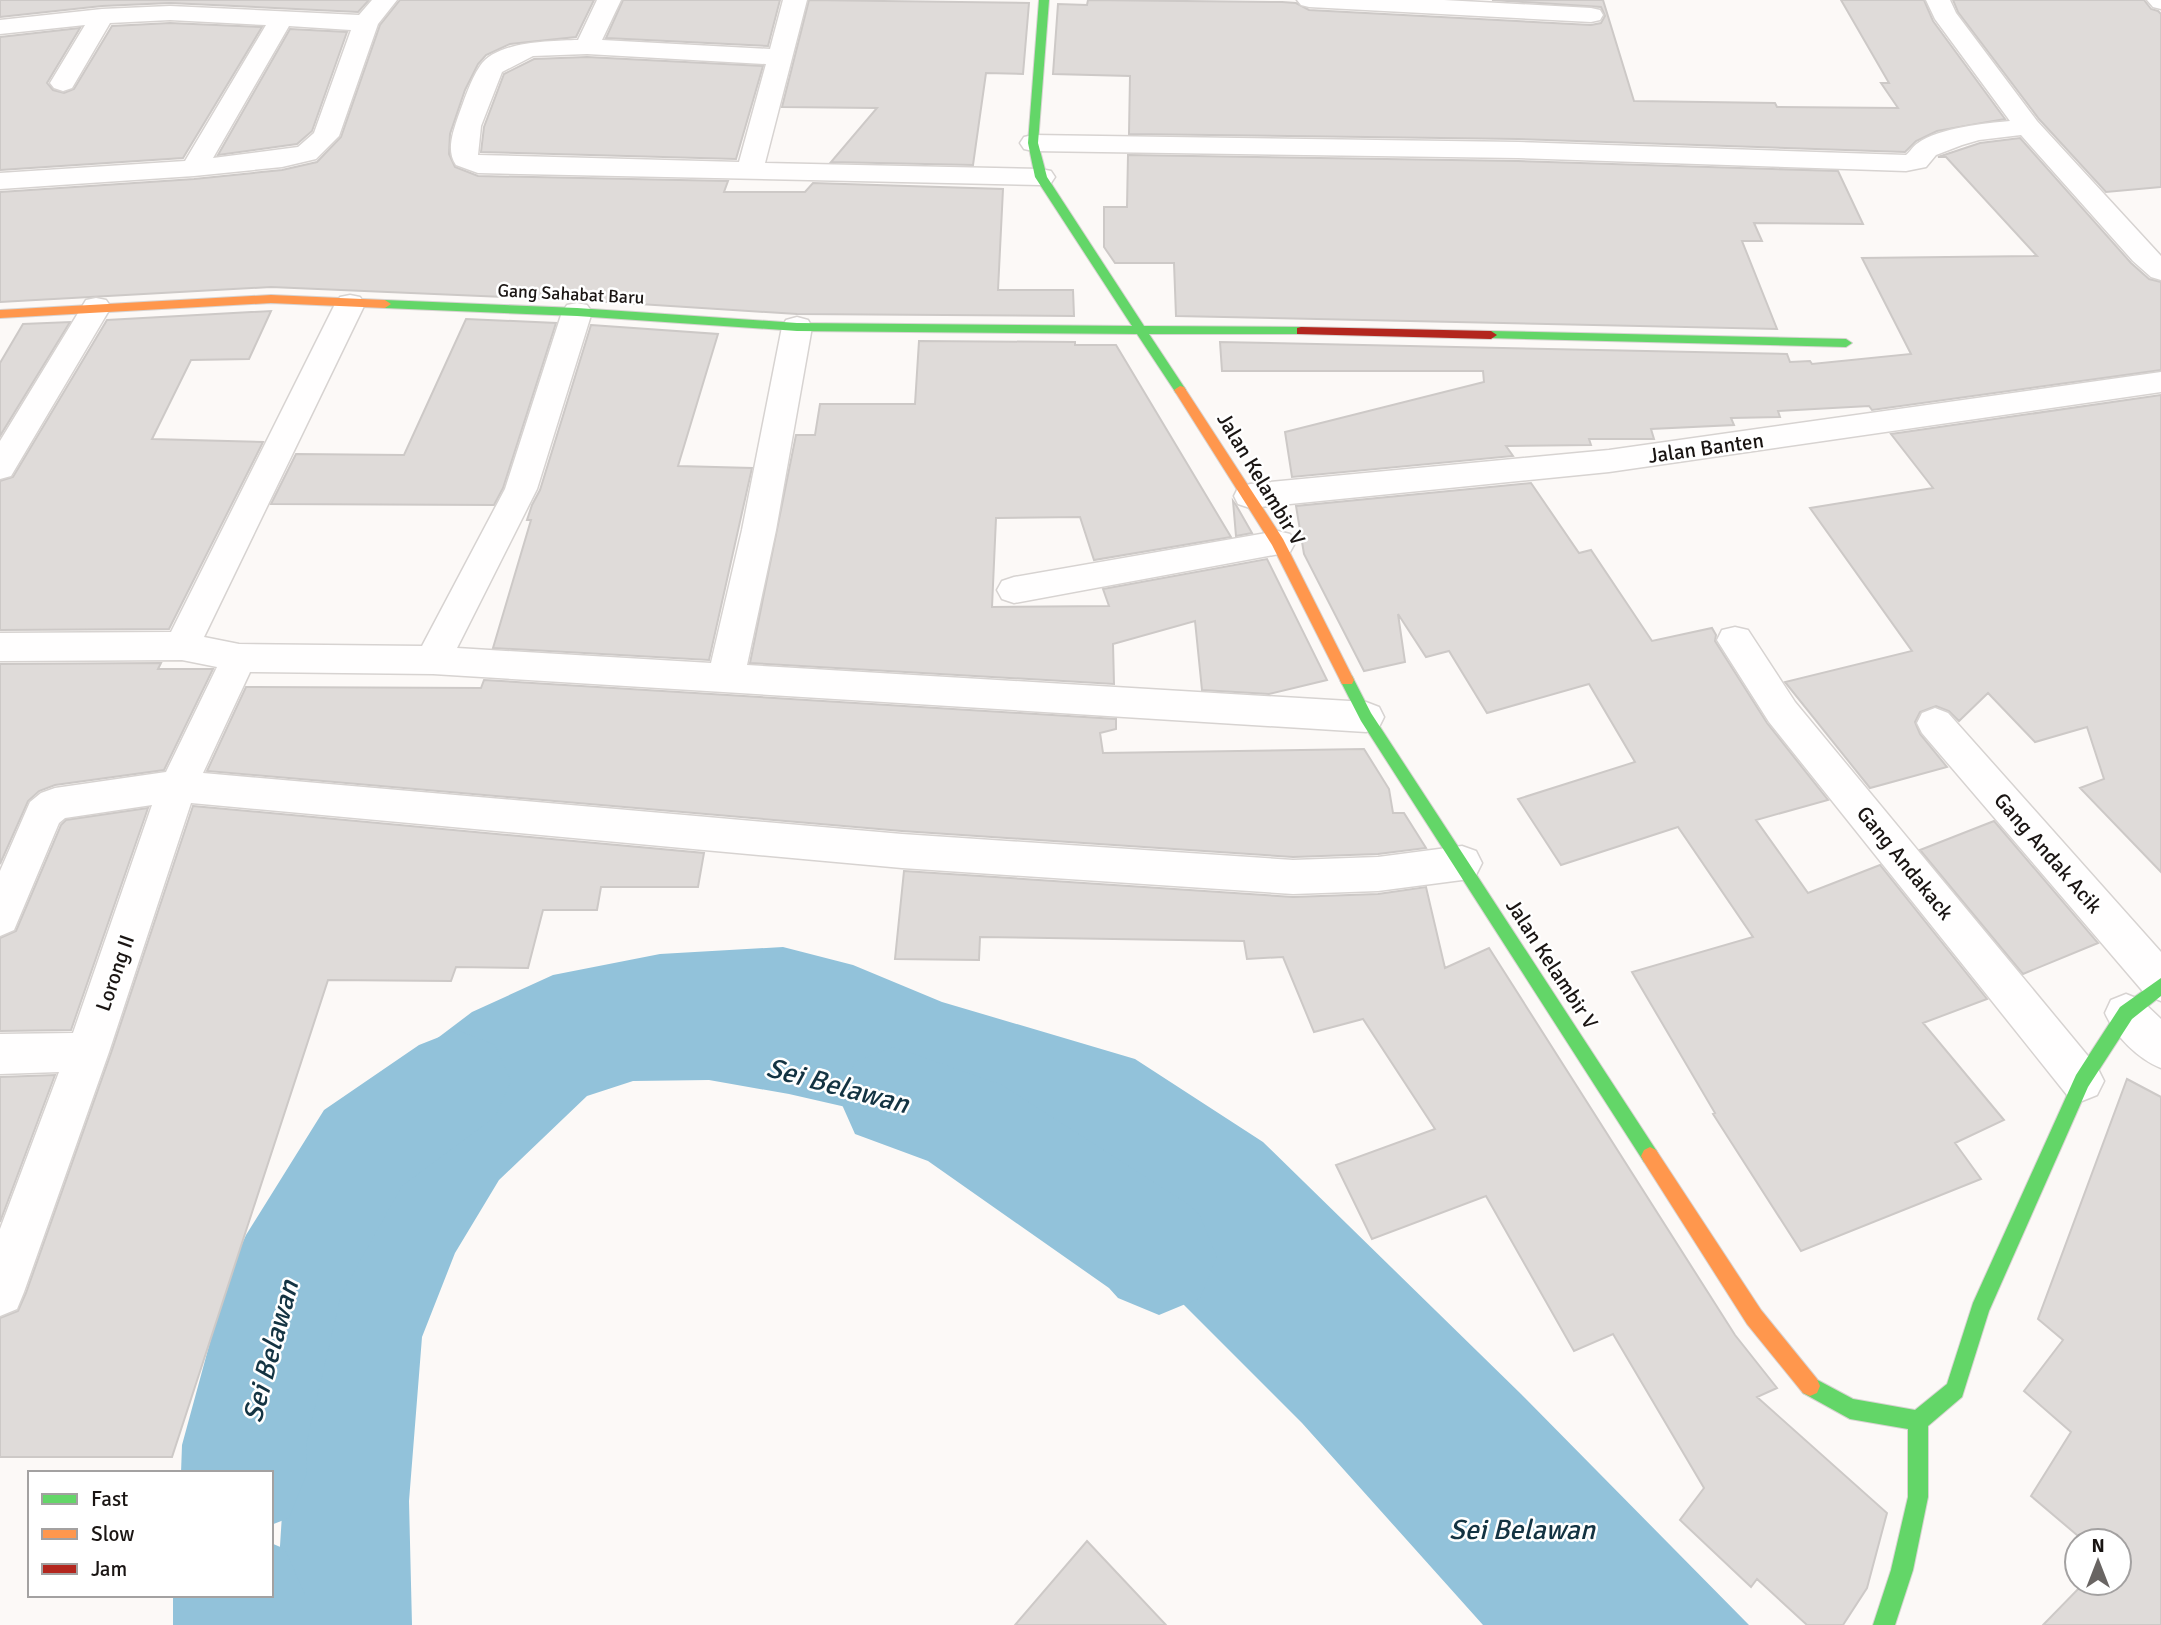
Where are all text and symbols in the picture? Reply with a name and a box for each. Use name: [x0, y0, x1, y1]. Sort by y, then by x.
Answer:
street label: Gang Sahabat Baru: [497, 279, 645, 309]
street label: Jalan Kelambir V: [1211, 408, 1311, 550]
street label: Jalan Banten: [1647, 427, 1765, 469]
street label: Gang Andak Acik: [1988, 787, 2108, 919]
street label: Gang Andakack: [1851, 801, 1959, 926]
street label: Jalan Kelambir V: [1500, 894, 1604, 1034]
street label: Lorong II: [90, 931, 140, 1015]
water label: Sei Belawan: [763, 1051, 913, 1121]
water label: Sei Belawan: [236, 1276, 306, 1426]
legend: [28, 1471, 273, 1597]
text: Fast: [91, 1486, 128, 1512]
water label: Sei Belawan: [1449, 1513, 1596, 1547]
text: Slow: [91, 1521, 135, 1547]
north arrow: [2063, 1527, 2133, 1597]
text: N: [2091, 1534, 2105, 1558]
text: Jam: [91, 1556, 127, 1582]

